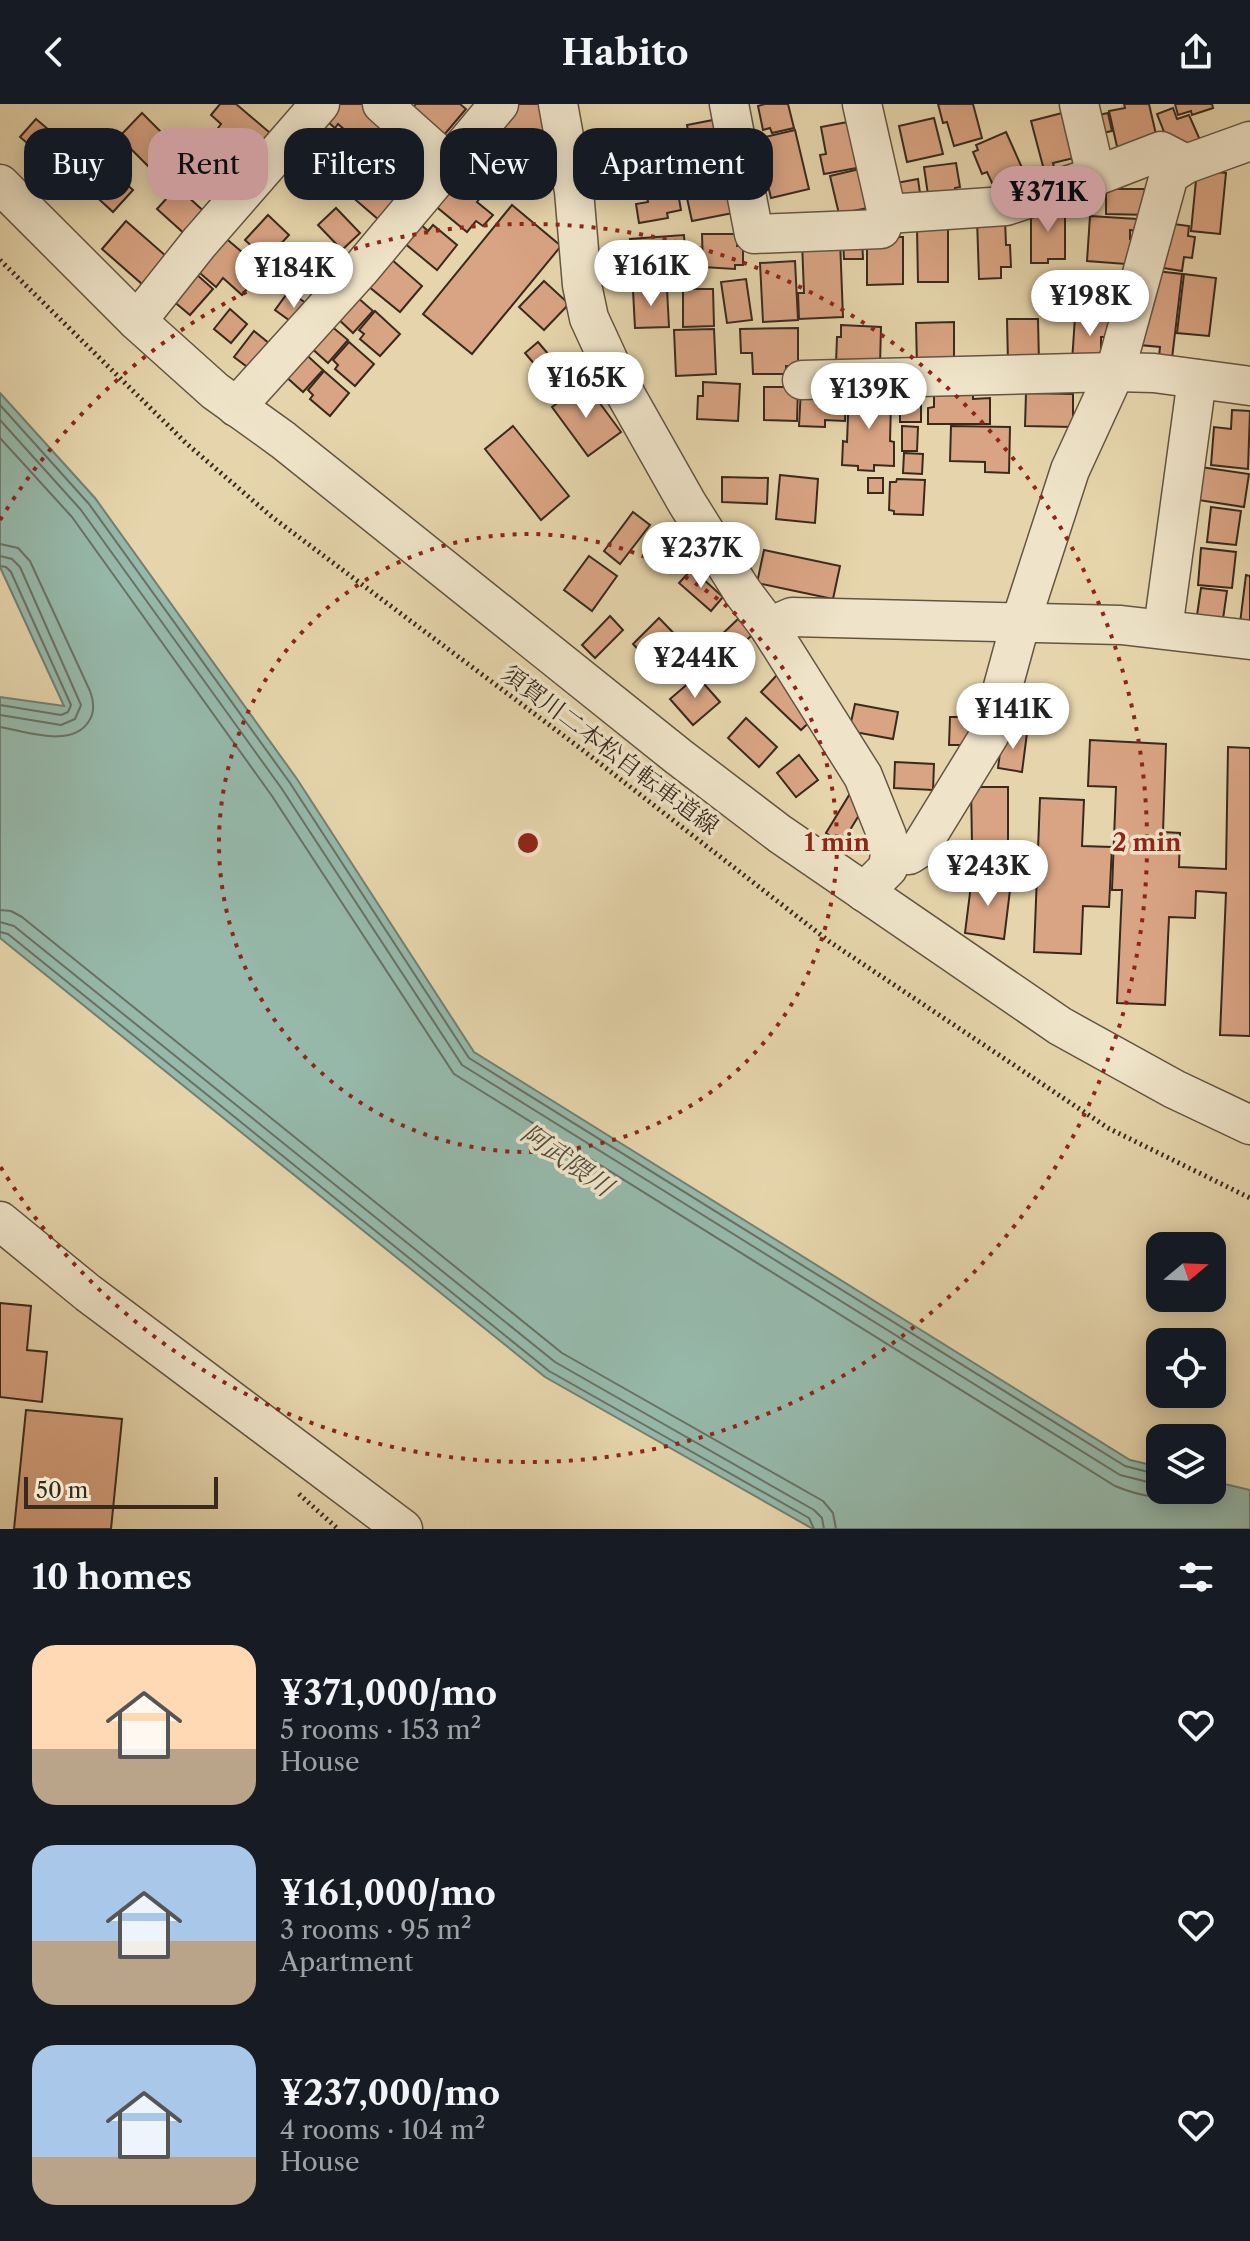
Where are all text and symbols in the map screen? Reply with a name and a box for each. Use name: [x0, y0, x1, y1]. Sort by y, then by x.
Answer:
icon: back: [32, 30, 76, 74]
text: Habito: [561, 30, 689, 74]
icon: share: [1174, 30, 1218, 74]
chip: Buy: [24, 128, 132, 200]
chip: Rent: [148, 128, 268, 200]
chip: Filters: [284, 128, 424, 200]
chip: New: [440, 128, 557, 200]
chip: Apartment: [573, 128, 773, 200]
pin: ¥371K: [992, 166, 1104, 234]
text: ¥371K: [1009, 176, 1087, 208]
pin: ¥161K: [595, 240, 707, 308]
pin: ¥184K: [238, 242, 350, 310]
text: ¥161K: [612, 250, 690, 282]
text: ¥184K: [253, 252, 335, 284]
pin: ¥198K: [1034, 270, 1146, 338]
text: ¥198K: [1049, 280, 1131, 312]
pin: ¥165K: [530, 352, 642, 420]
text: ¥165K: [546, 362, 626, 394]
pin: ¥139K: [813, 363, 925, 431]
text: ¥139K: [829, 373, 909, 405]
pin: ¥237K: [645, 522, 757, 590]
text: ¥237K: [660, 532, 742, 564]
pin: ¥244K: [639, 632, 751, 700]
text: ¥244K: [653, 642, 737, 674]
street label: 須賀川二本松自転車道線: [496, 659, 724, 841]
pin: ¥141K: [957, 683, 1069, 751]
text: ¥141K: [974, 693, 1052, 725]
text: 1 min: [804, 828, 870, 857]
text: 2 min: [1112, 828, 1182, 857]
centre of rings: [514, 829, 542, 857]
pin: ¥243K: [932, 840, 1044, 908]
text: ¥243K: [946, 850, 1030, 882]
water label: 阿武隈川: [515, 1117, 621, 1205]
north arrow: [1146, 1232, 1226, 1312]
map controls: [1146, 1232, 1226, 1504]
button: locate: [1146, 1328, 1226, 1408]
button: layers: [1146, 1424, 1226, 1504]
scale bar: [24, 1473, 218, 1509]
text: 50 m: [36, 1477, 88, 1504]
icon: filters: [1174, 1555, 1218, 1599]
text: 10 homes: [32, 1556, 192, 1598]
text: ¥371,000/mo: [280, 1672, 497, 1714]
icon: home: [96, 1677, 192, 1773]
icon: heart: [1174, 1703, 1218, 1747]
text: 5 rooms · 153 m²: [280, 1714, 481, 1746]
text: House: [280, 1746, 360, 1778]
text: ¥161,000/mo: [280, 1872, 496, 1914]
icon: home: [96, 1877, 192, 1973]
icon: heart: [1174, 1903, 1218, 1947]
text: 3 rooms · 95 m²: [280, 1914, 472, 1946]
text: Apartment: [280, 1946, 413, 1978]
text: ¥237,000/mo: [280, 2072, 500, 2114]
icon: home: [96, 2077, 192, 2173]
icon: heart: [1174, 2103, 1218, 2147]
text: 4 rooms · 104 m²: [280, 2114, 485, 2146]
text: House: [280, 2146, 360, 2178]

